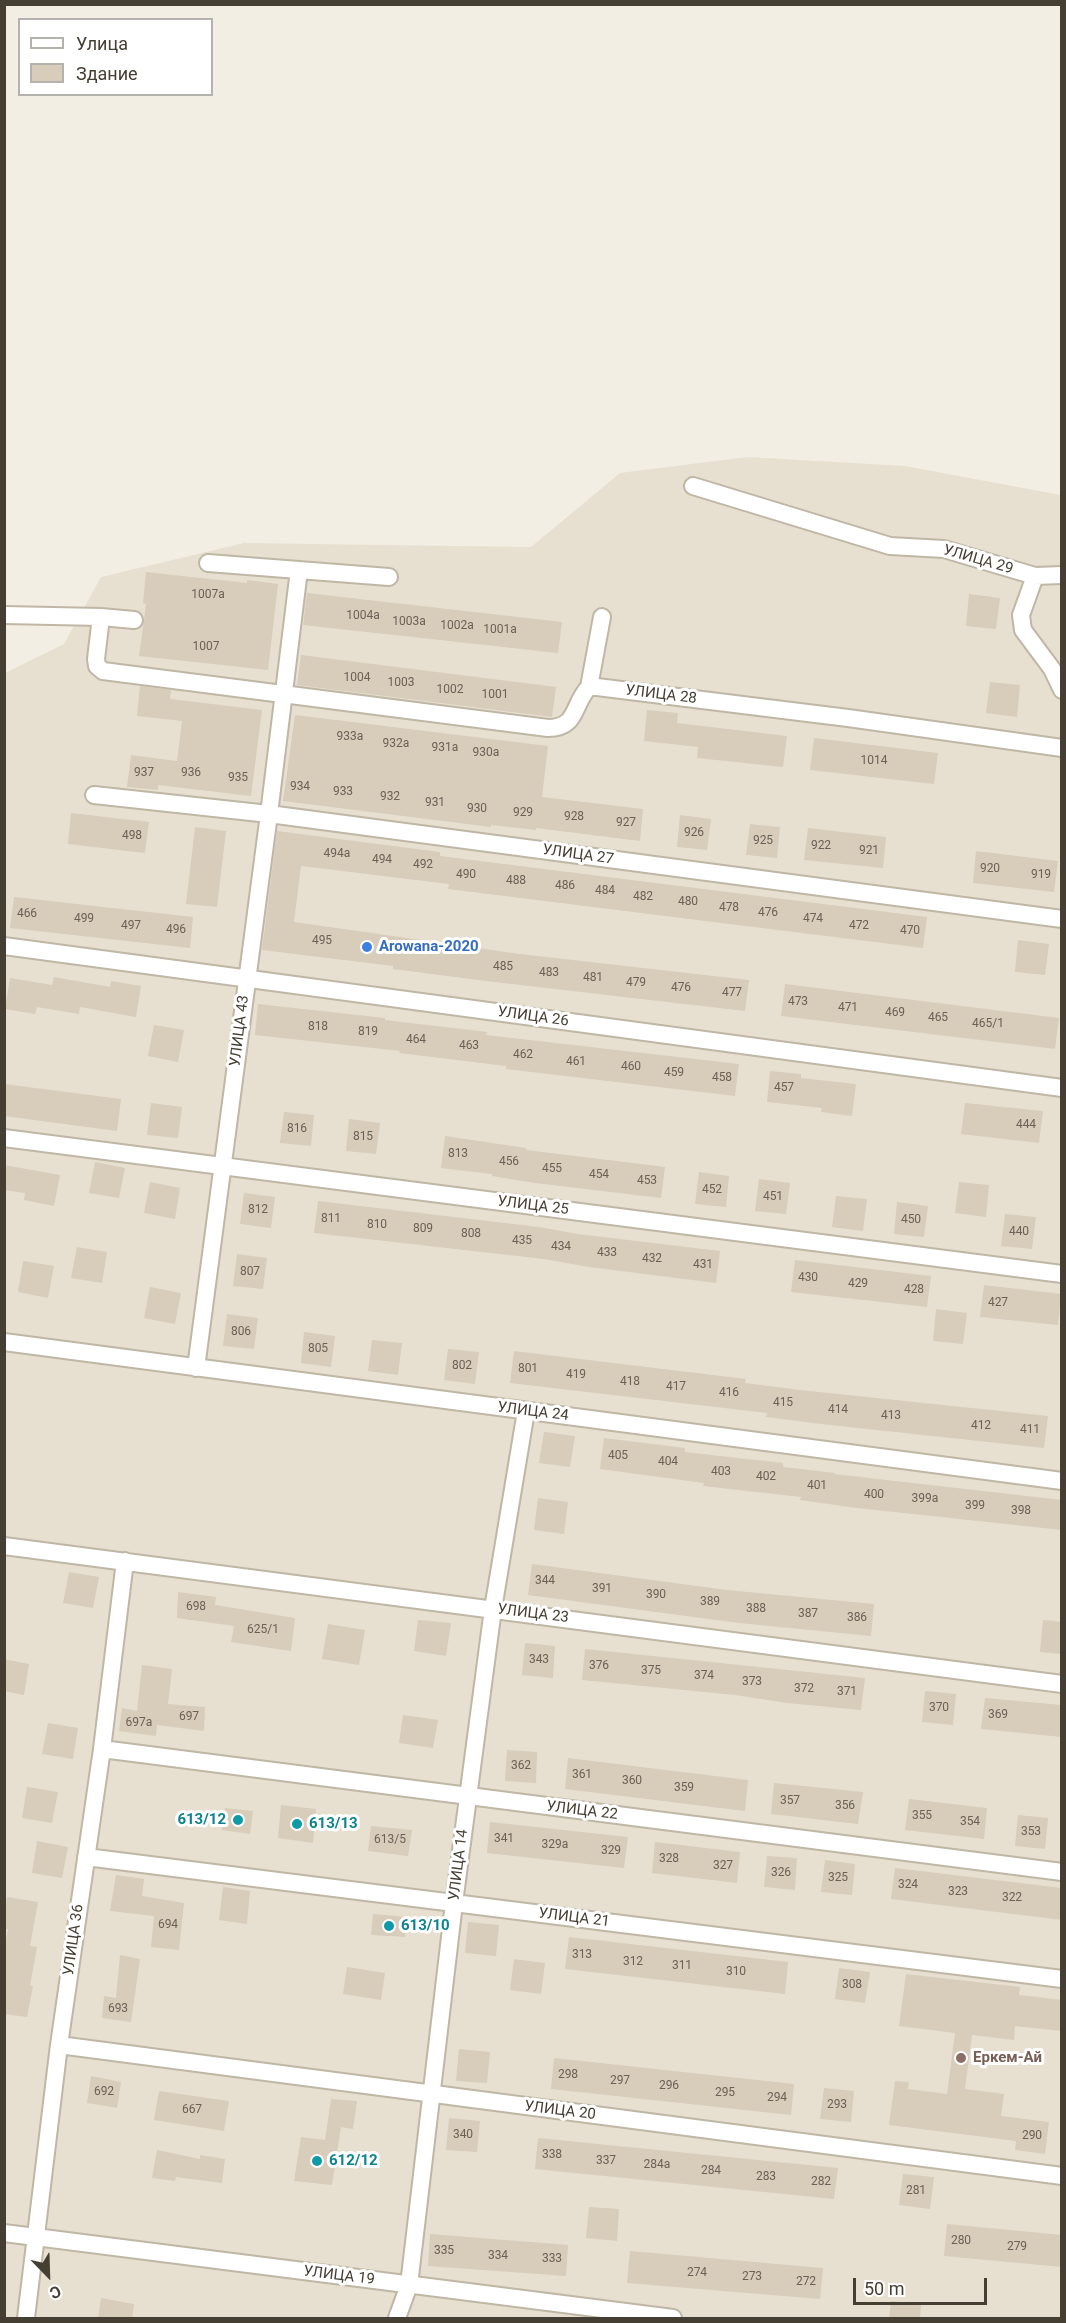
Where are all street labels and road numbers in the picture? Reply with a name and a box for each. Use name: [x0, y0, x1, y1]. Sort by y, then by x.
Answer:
street label: УЛИЦА 29: [941, 541, 1015, 579]
street label: УЛИЦА 28: [624, 682, 698, 708]
street label: УЛИЦА 27: [541, 841, 615, 869]
street label: УЛИЦА 43: [227, 994, 253, 1068]
street label: УЛИЦА 26: [496, 1003, 570, 1031]
street label: УЛИЦА 25: [496, 1193, 570, 1219]
street label: УЛИЦА 24: [496, 1399, 570, 1425]
street label: УЛИЦА 23: [496, 1601, 570, 1627]
street label: УЛИЦА 22: [545, 1798, 619, 1824]
street label: УЛИЦА 14: [446, 1828, 472, 1902]
street label: УЛИЦА 36: [60, 1903, 88, 1977]
street label: УЛИЦА 21: [537, 1905, 611, 1931]
street label: УЛИЦА 20: [523, 2098, 597, 2124]
street label: УЛИЦА 19: [302, 2263, 376, 2289]

